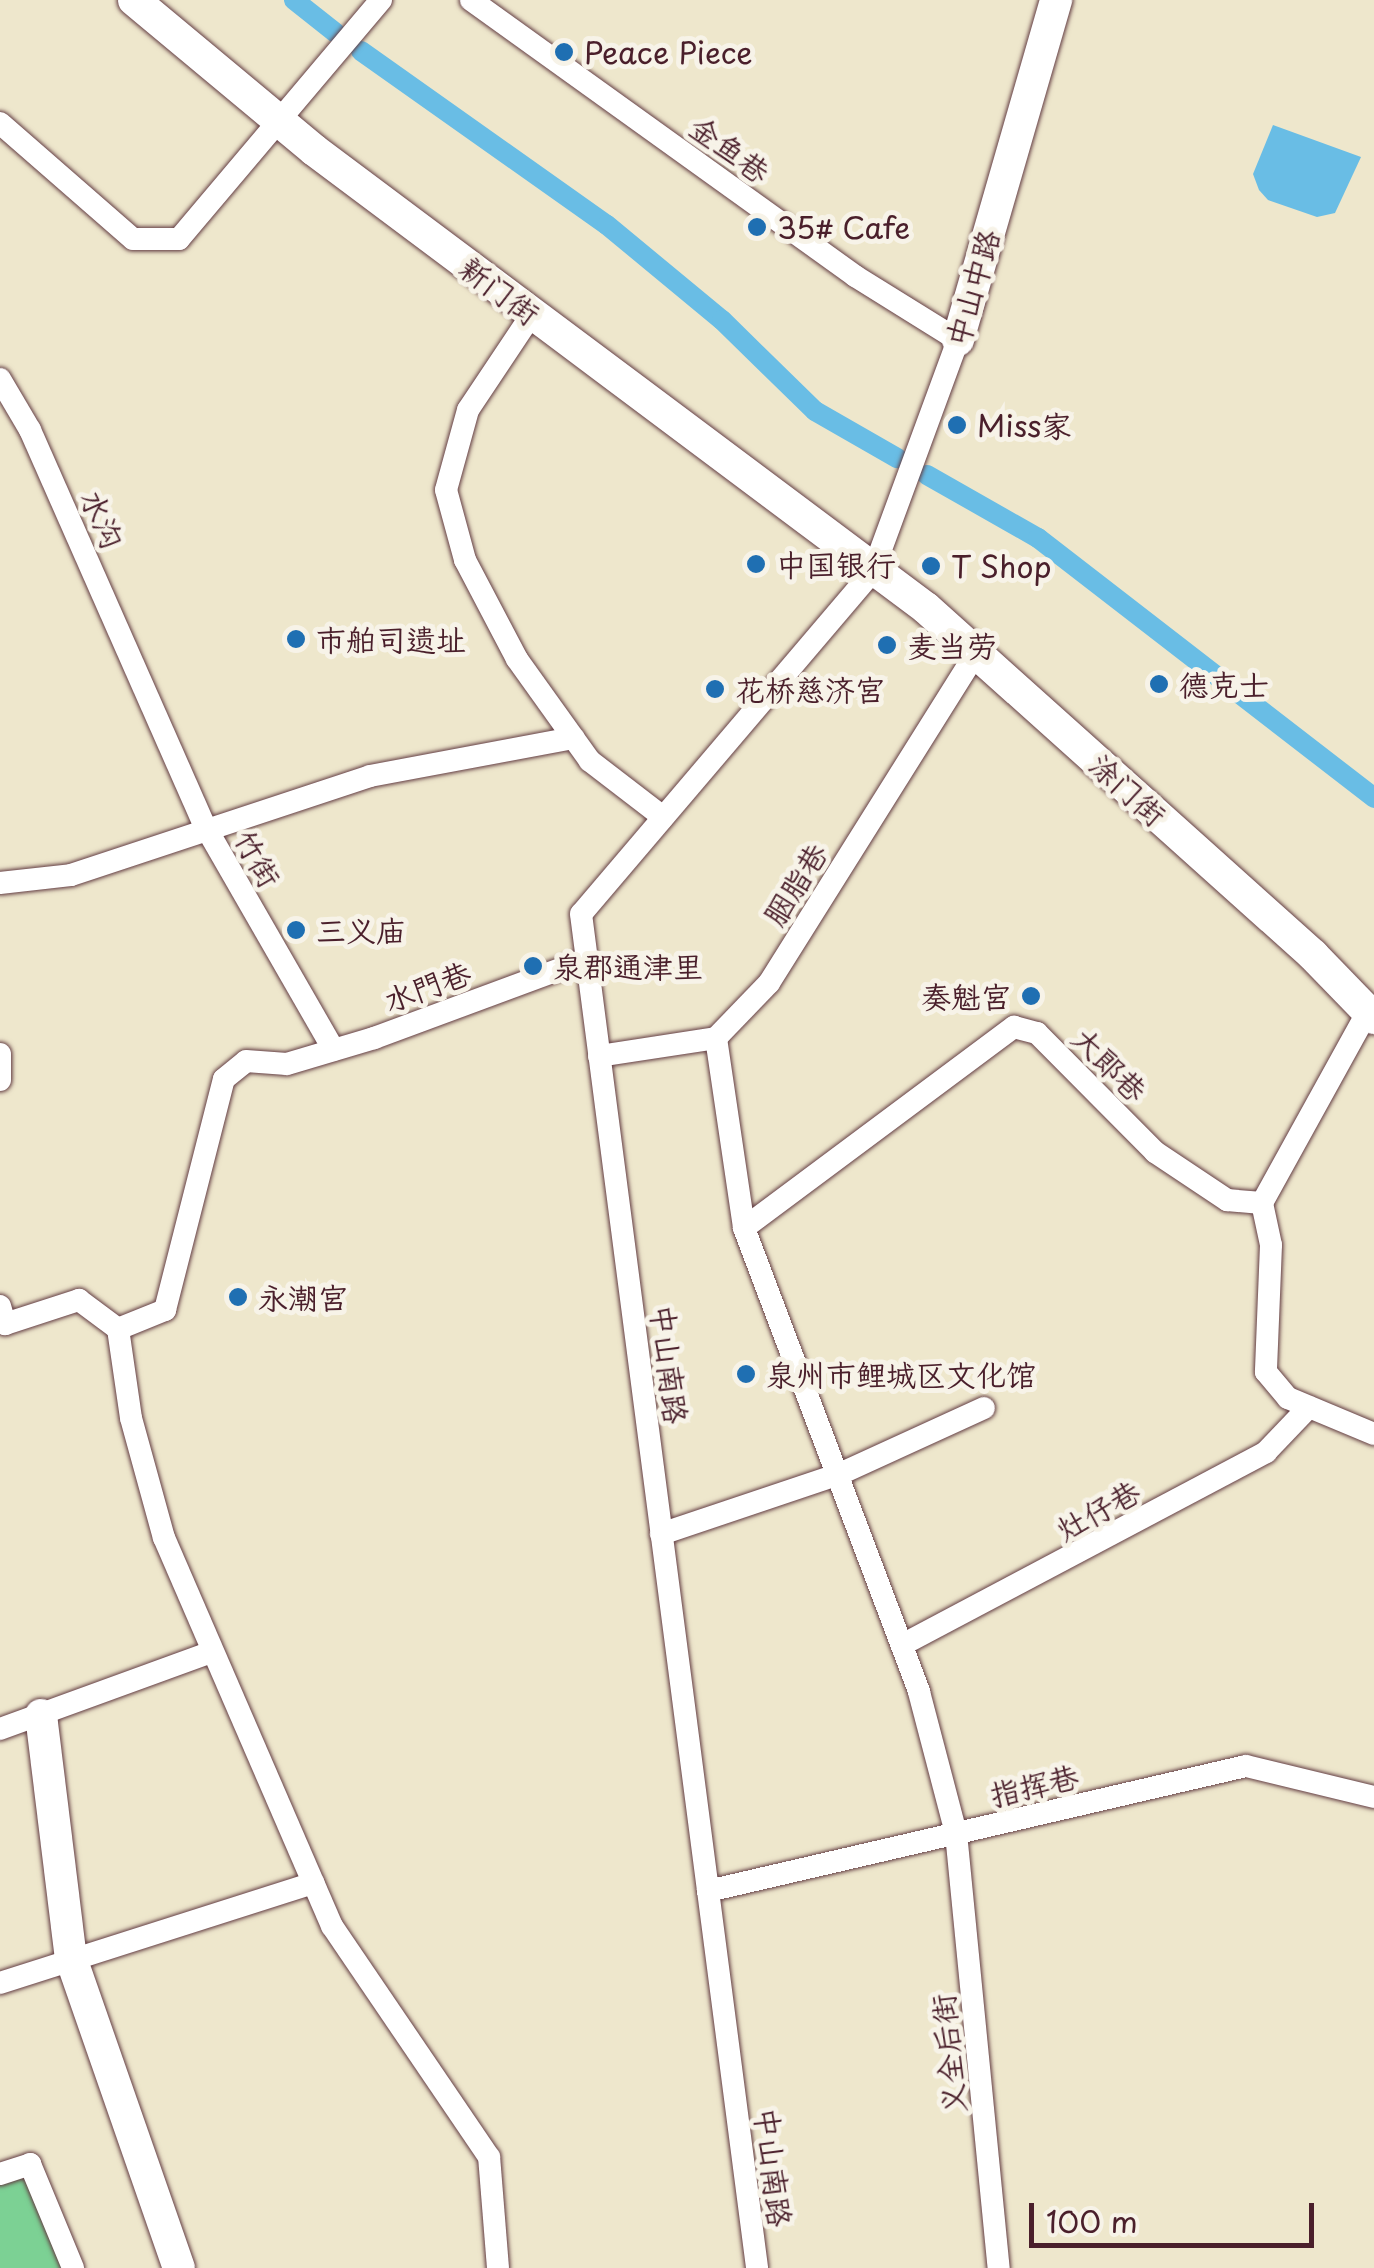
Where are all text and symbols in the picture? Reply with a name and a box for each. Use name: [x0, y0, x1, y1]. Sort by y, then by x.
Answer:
place label: Peace Piece: [584, 34, 752, 70]
marker: Peace Piece: [553, 41, 575, 63]
street label: 金鱼巷: [683, 108, 777, 190]
place label: 35# Cafe: [777, 209, 911, 245]
marker: 35# Cafe: [746, 216, 768, 238]
street label: 中山中路: [938, 225, 1006, 351]
street label: 新门街: [453, 249, 547, 331]
place label: Miss家: [977, 407, 1071, 443]
marker: Miss家: [946, 414, 968, 436]
street label: 水沟: [74, 484, 132, 554]
place label: 中国银行: [776, 546, 896, 582]
place label: T Shop: [951, 548, 1053, 584]
marker: 中国银行: [745, 553, 767, 575]
marker: T Shop: [920, 555, 942, 577]
place label: 市舶司遗址: [316, 621, 466, 657]
place label: 麦当劳: [907, 627, 997, 663]
marker: 市舶司遗址: [285, 628, 307, 650]
marker: 麦当劳: [876, 634, 898, 656]
place label: 德克士: [1179, 666, 1269, 702]
place label: 花桥慈济宫: [735, 671, 885, 707]
marker: 德克士: [1148, 673, 1170, 695]
marker: 花桥慈济宫: [704, 678, 726, 700]
street label: 涂门街: [1083, 746, 1173, 832]
street label: 竹街: [227, 823, 289, 893]
street label: 胭脂巷: [756, 836, 834, 932]
place label: 三义庙: [316, 912, 406, 948]
marker: 三义庙: [285, 919, 307, 941]
place label: 泉郡通津里: [553, 948, 703, 984]
street label: 水門巷: [379, 954, 475, 1018]
marker: 泉郡通津里: [522, 955, 544, 977]
place label: 奏魁宫: [921, 978, 1011, 1014]
marker: 奏魁宫: [1020, 985, 1042, 1007]
street label: 大郎巷: [1065, 1019, 1155, 1109]
place label: 永潮宫: [258, 1279, 348, 1315]
marker: 永潮宫: [227, 1286, 249, 1308]
street label: 中山南路: [645, 1302, 695, 1426]
place label: 泉州市鲤城区文化馆: [766, 1356, 1036, 1392]
marker: 泉州市鲤城区文化馆: [735, 1363, 757, 1385]
street label: 灶仔巷: [1050, 1472, 1146, 1548]
street label: 指挥巷: [986, 1757, 1082, 1813]
street label: 义全后街: [924, 1992, 972, 2116]
street label: 中山南路: [749, 2105, 799, 2229]
scale bar: [1034, 2183, 1319, 2245]
text: 100 m: [1046, 2198, 1138, 2243]

